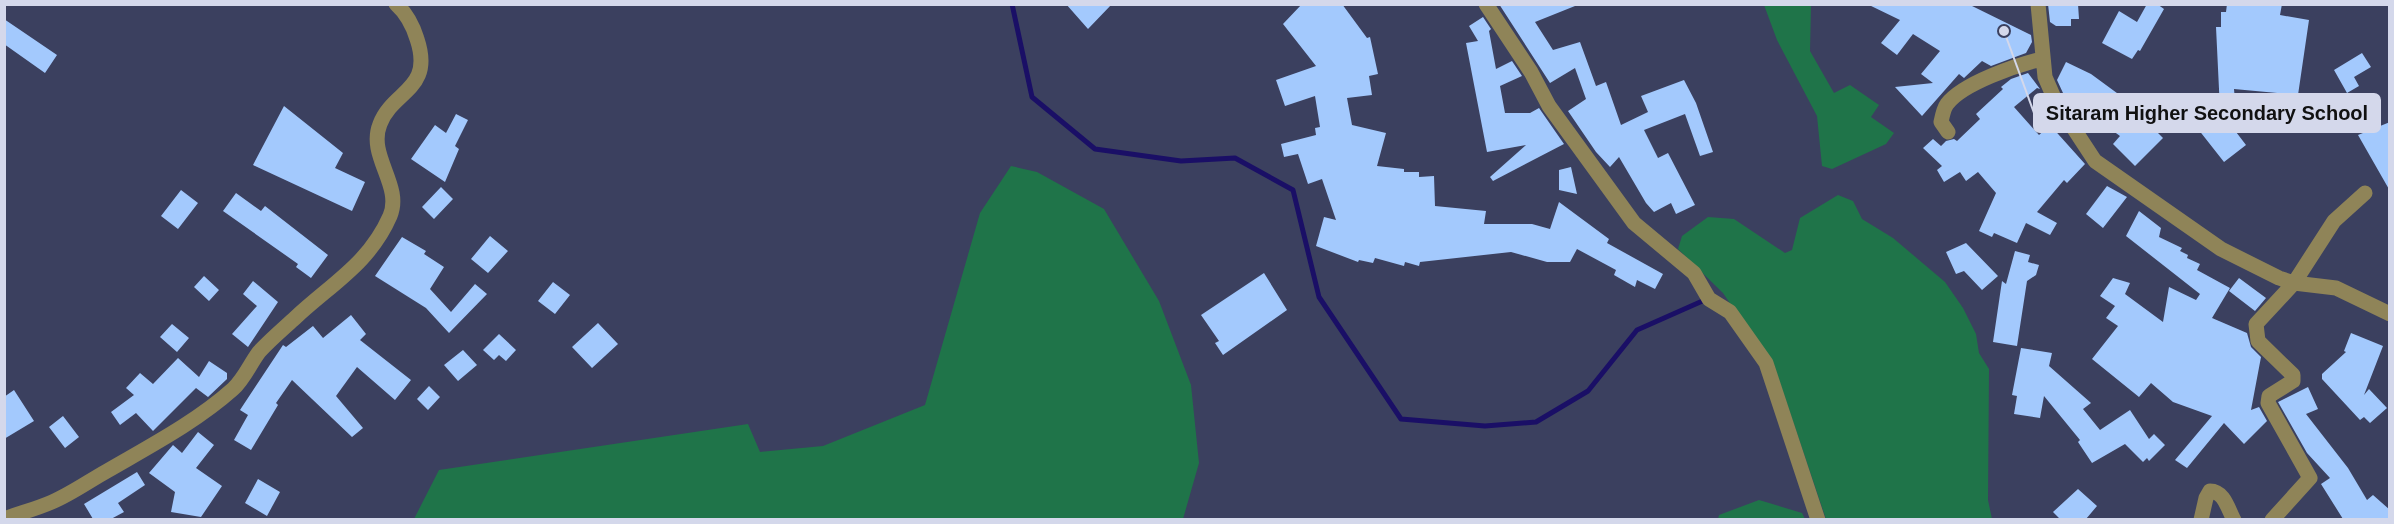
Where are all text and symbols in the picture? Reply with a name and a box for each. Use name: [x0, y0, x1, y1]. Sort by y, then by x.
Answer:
callout: Sitaram Higher Secondary School: [2034, 94, 2380, 132]
text: Sitaram Higher Secondary School: [2046, 102, 2368, 124]

